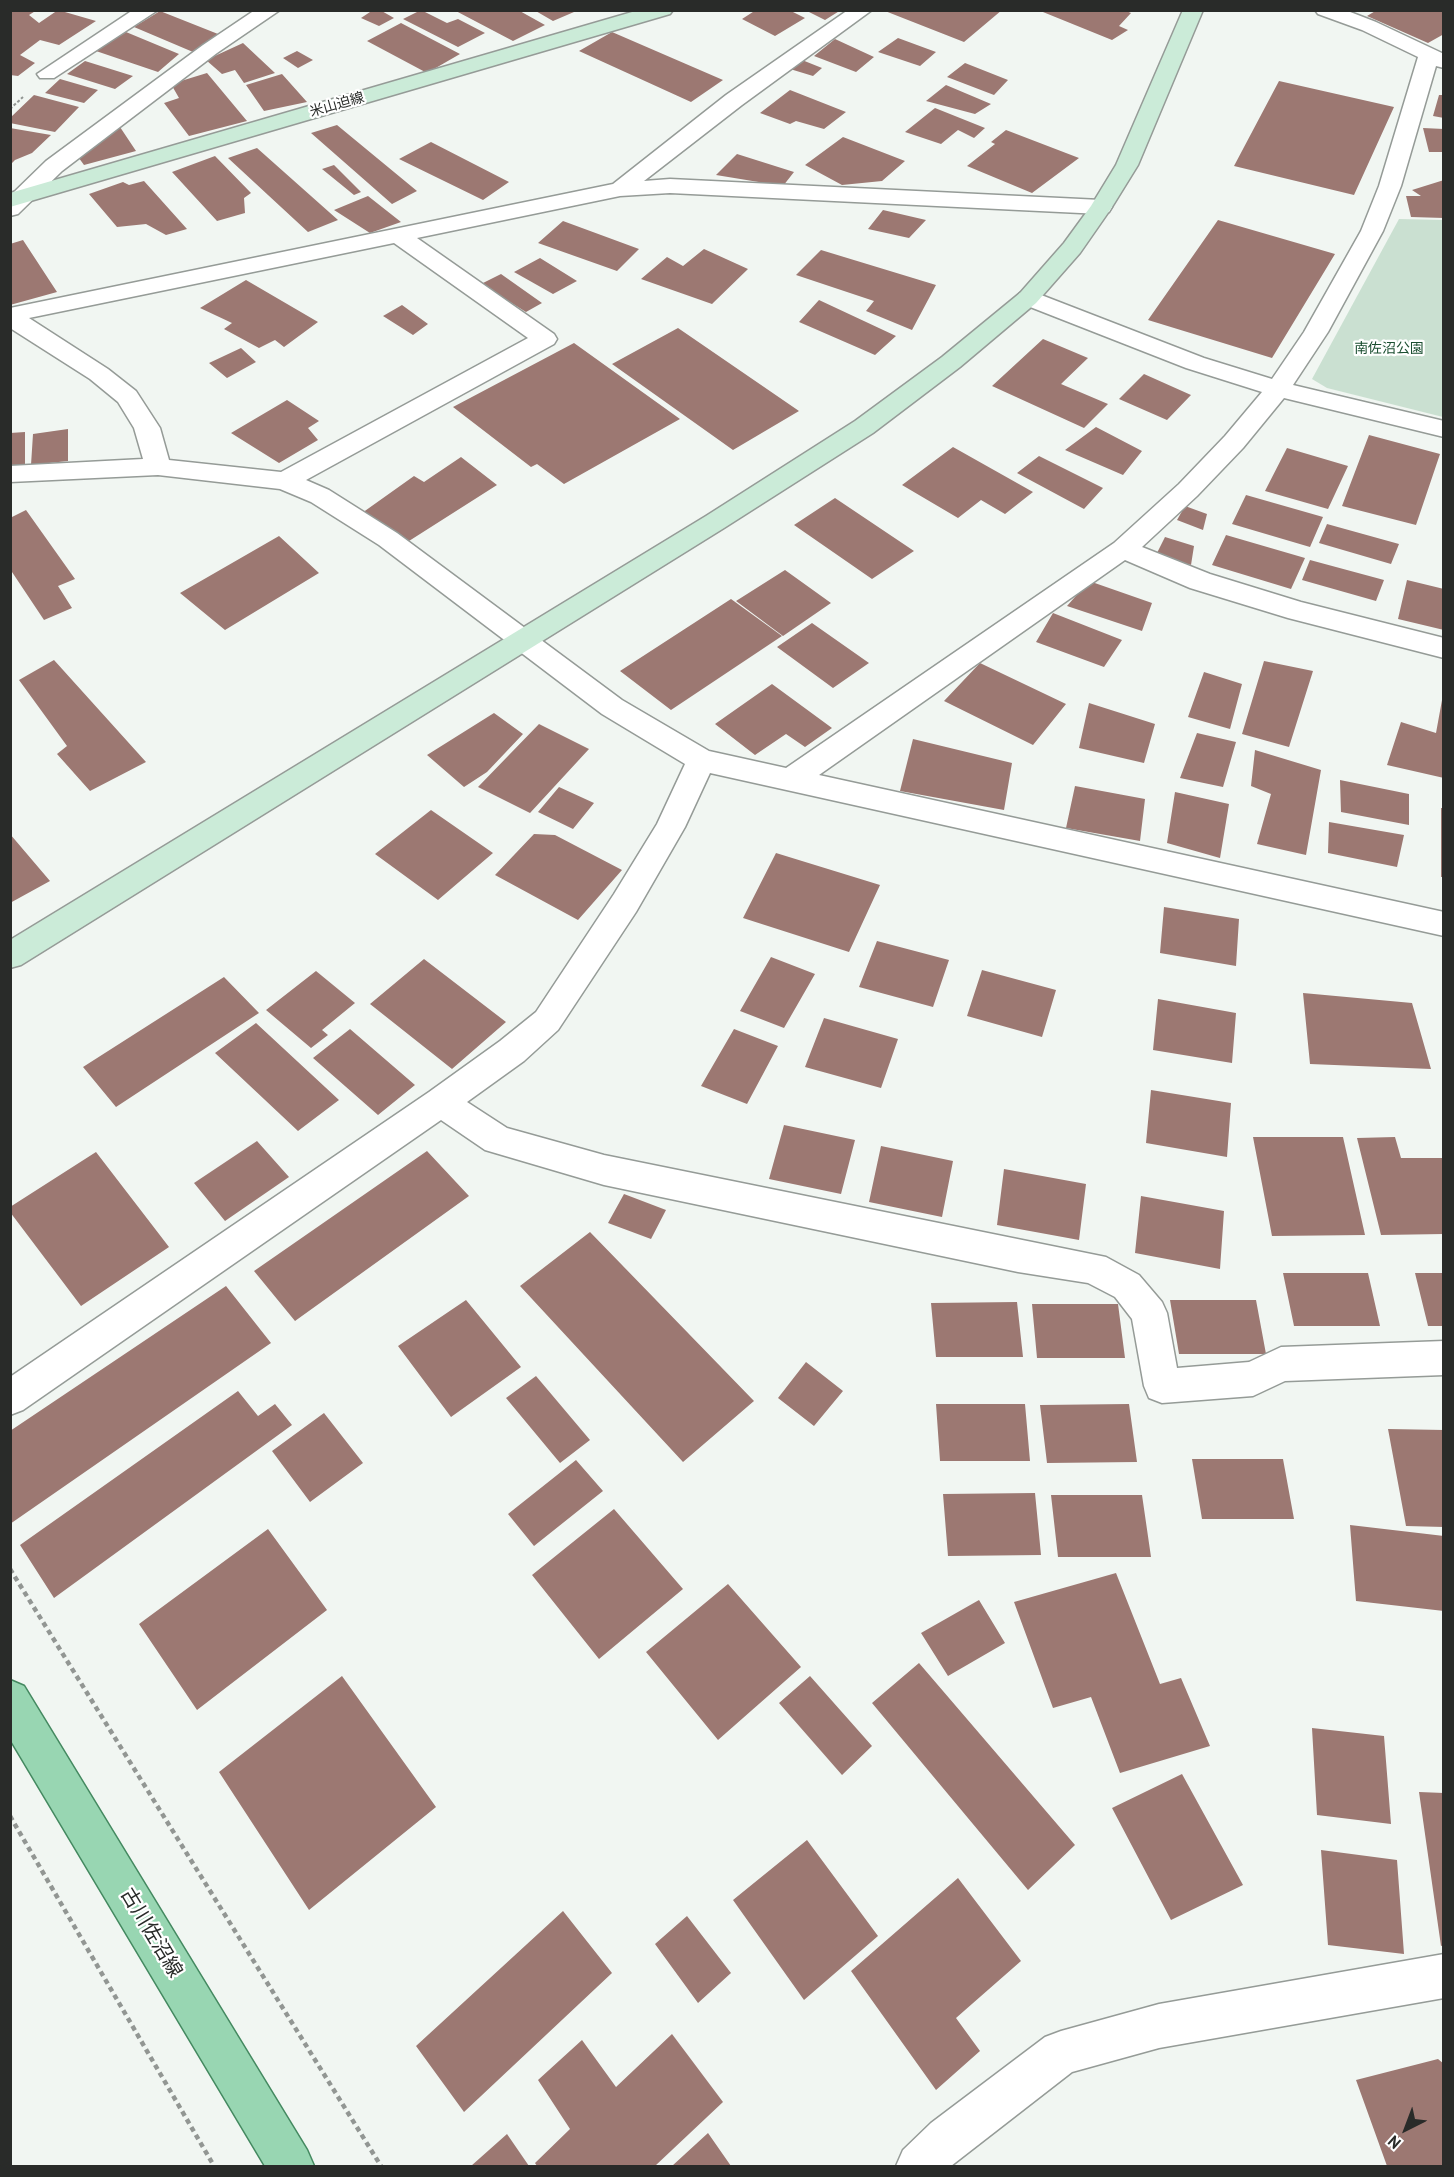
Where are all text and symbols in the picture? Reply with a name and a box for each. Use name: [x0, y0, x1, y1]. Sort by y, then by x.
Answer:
street label: 米山迫線: [308, 89, 366, 121]
park label: 南佐沼公園: [1354, 341, 1424, 357]
street label: 古川佐沼線: [115, 1884, 187, 1982]
north arrow: [1376, 2099, 1436, 2159]
text: N: [1383, 2131, 1405, 2153]

